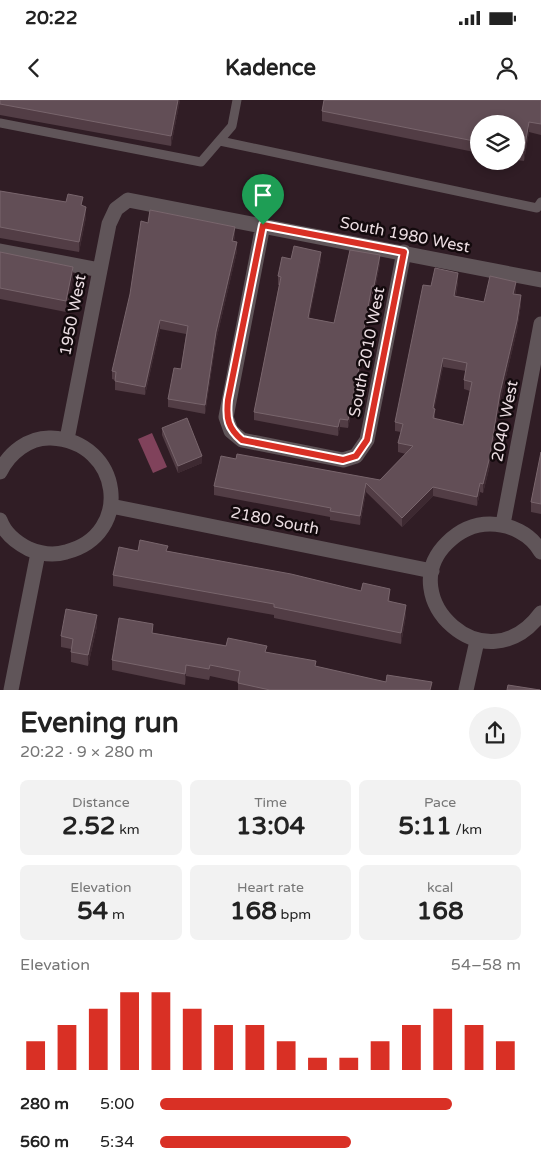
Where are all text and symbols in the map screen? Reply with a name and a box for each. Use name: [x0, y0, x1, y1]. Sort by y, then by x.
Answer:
text: 20:22: [25, 7, 78, 29]
icon: back: [20, 54, 48, 82]
icon: person: [493, 54, 521, 82]
text: Kadence: [225, 55, 316, 81]
map controls: [470, 115, 525, 170]
button: layers: [470, 115, 525, 170]
pin: [242, 174, 284, 225]
icon: arrive: [249, 181, 277, 209]
street label: South 1980 West: [338, 213, 472, 257]
street label: 1950 West: [55, 273, 91, 357]
street label: South 2010 West: [345, 285, 389, 419]
street label: 2040 West: [487, 379, 523, 463]
street label: 2180 South: [229, 503, 321, 539]
text: Evening run: [20, 706, 179, 740]
button: share: [469, 707, 521, 759]
text: 20:22 · 9 × 280 m: [20, 742, 153, 762]
text: Distance: [72, 794, 130, 811]
text: Time: [254, 794, 287, 811]
text: Pace: [424, 794, 456, 811]
text: 2.52: [62, 811, 116, 841]
text: 13:04: [236, 811, 305, 841]
text: 5:11: [398, 811, 452, 841]
text: km: [116, 821, 140, 838]
text: /km: [452, 821, 482, 838]
text: Elevation: [70, 879, 131, 896]
text: Heart rate: [237, 879, 304, 896]
text: kcal: [427, 879, 453, 896]
text: 54: [77, 896, 108, 926]
text: 168: [230, 896, 277, 926]
text: 168: [417, 896, 464, 926]
text: m: [108, 906, 125, 923]
text: bpm: [277, 906, 311, 923]
text: Elevation: [20, 955, 90, 975]
text: 54–58 m: [451, 955, 521, 975]
text: 280 m: [20, 1094, 69, 1114]
text: 5:00: [100, 1094, 134, 1114]
text: 560 m: [20, 1132, 69, 1152]
text: 5:34: [100, 1132, 134, 1152]

